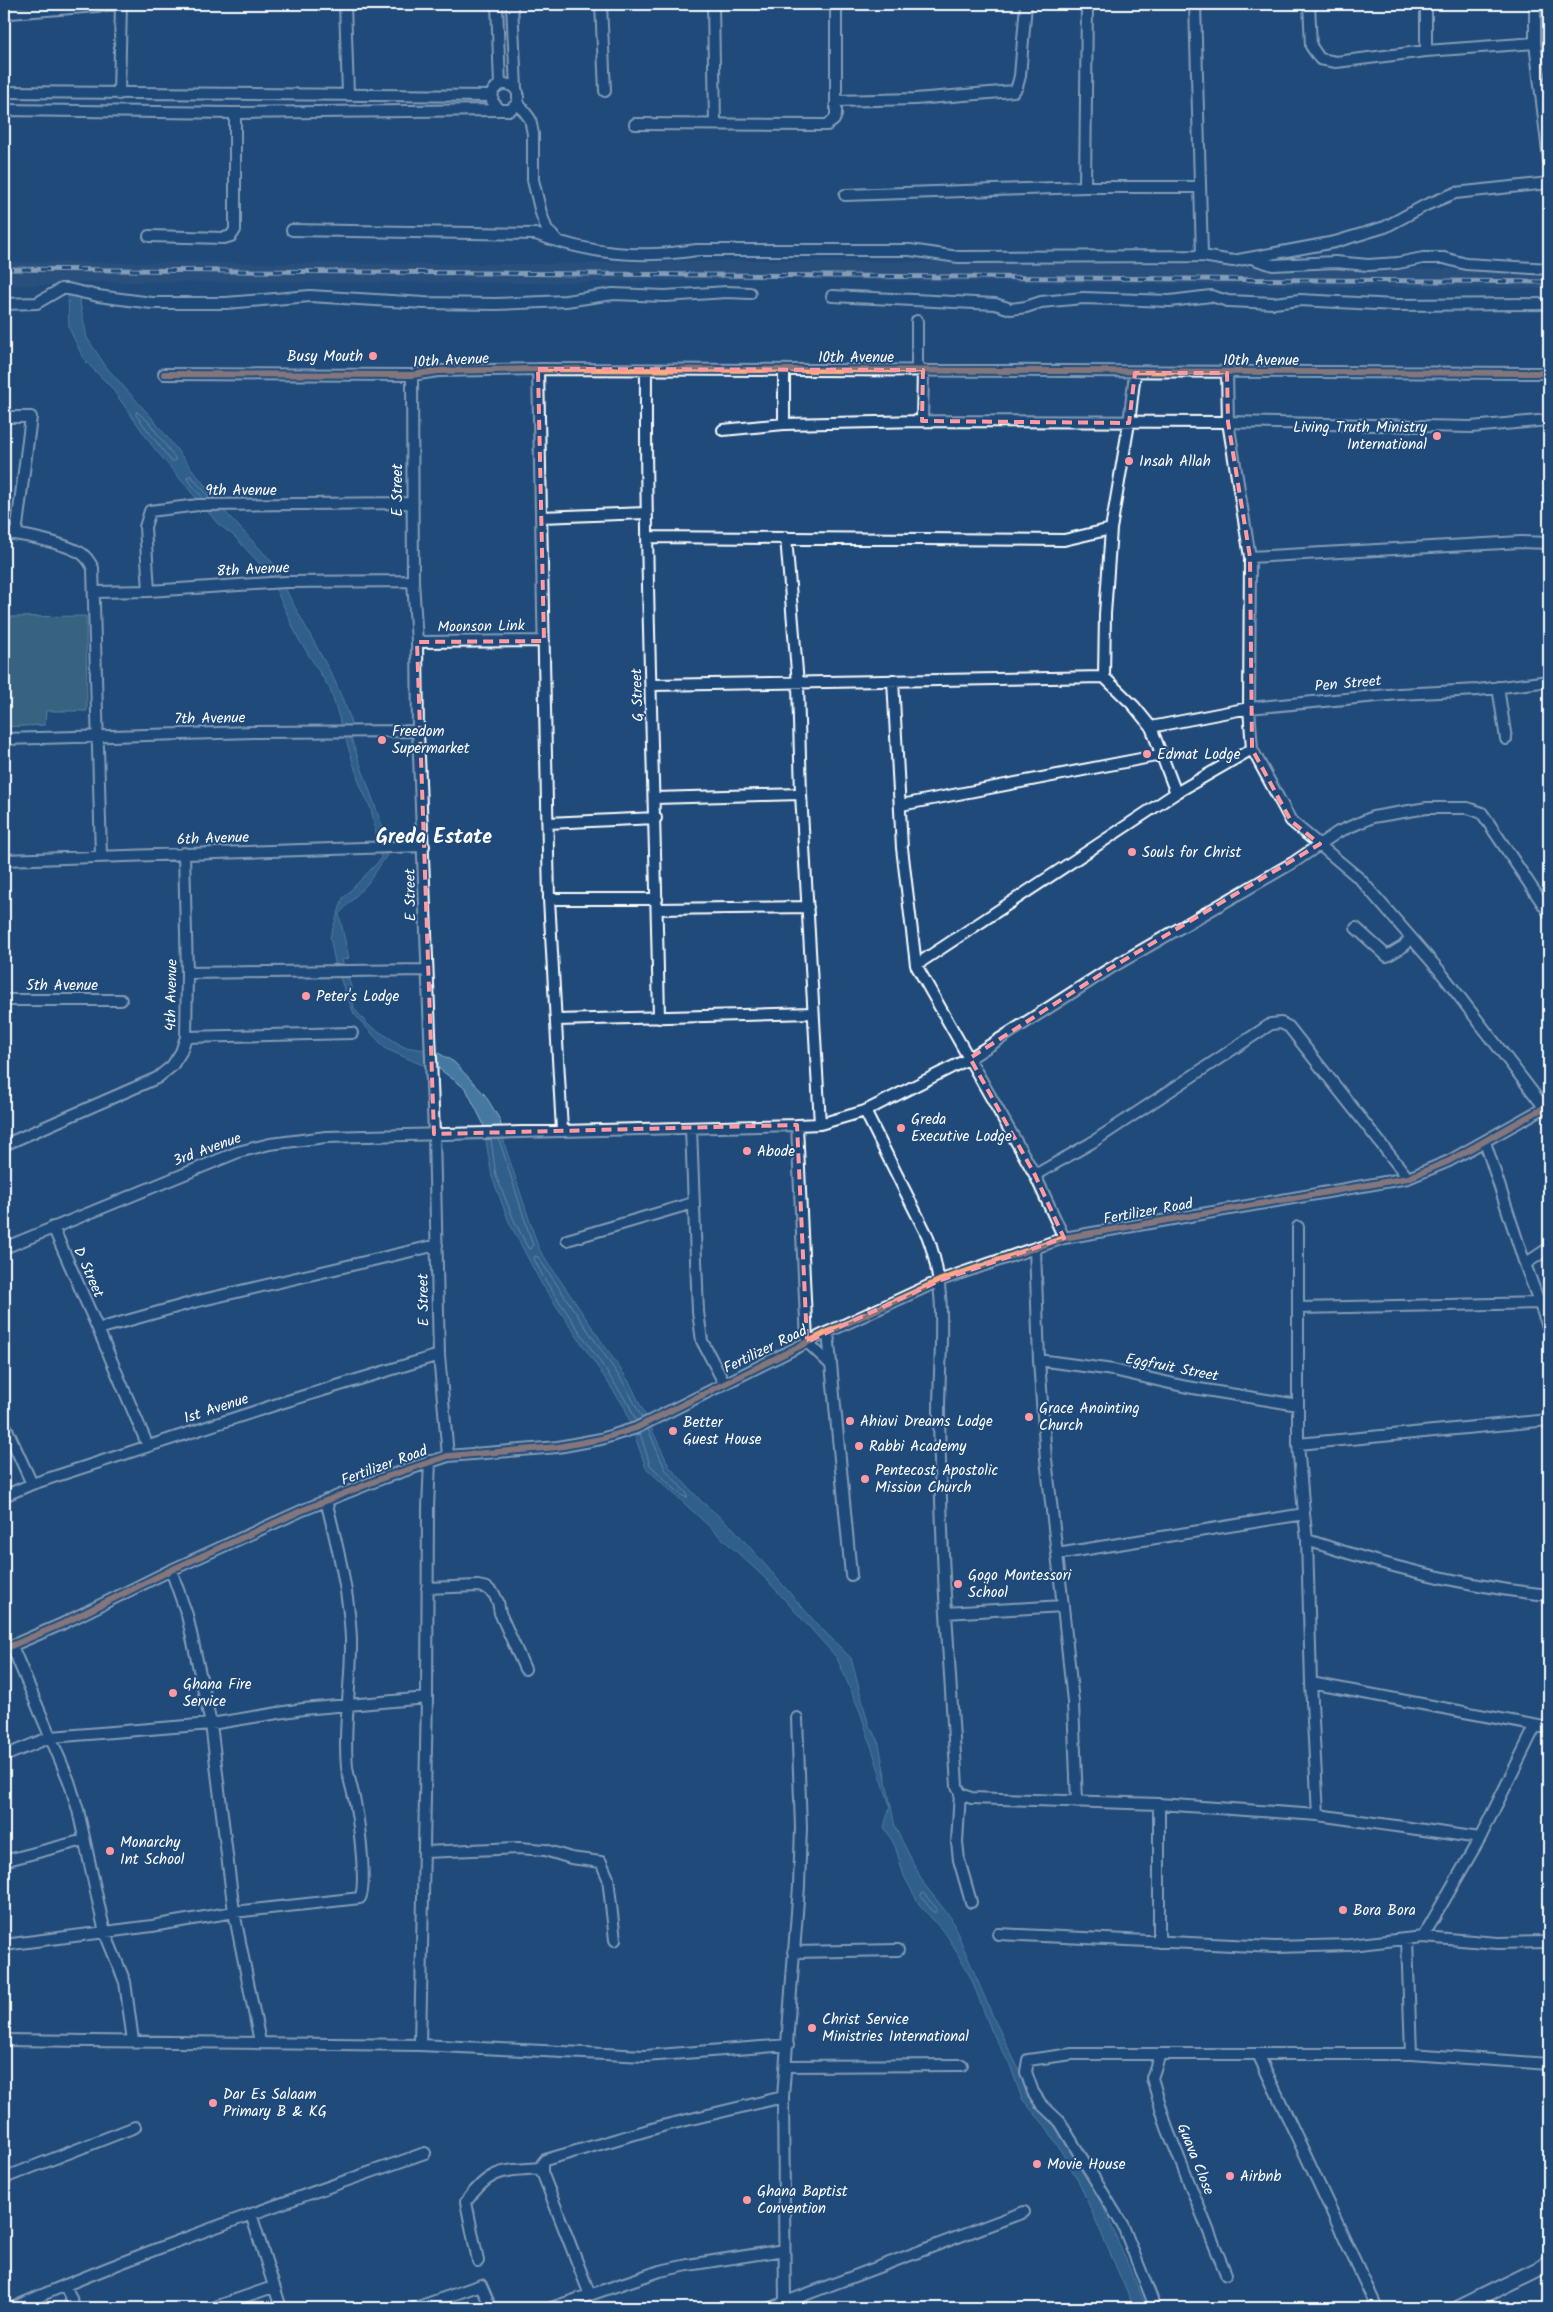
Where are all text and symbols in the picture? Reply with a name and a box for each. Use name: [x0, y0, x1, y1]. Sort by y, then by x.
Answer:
place label: Busy Mouth: [287, 345, 363, 369]
street label: 10th Avenue: [818, 346, 894, 370]
street label: 10th Avenue: [412, 347, 490, 375]
street label: 10th Avenue: [1223, 349, 1299, 373]
marker: Busy Mouth: [367, 350, 379, 362]
place label: Living Truth Ministry International: [1293, 416, 1428, 457]
marker: Living Truth Ministry International: [1431, 430, 1443, 442]
place label: Insah Allah: [1139, 450, 1211, 474]
marker: Insah Allah: [1123, 455, 1135, 467]
street label: E Street: [386, 463, 410, 516]
street label: 9th Avenue: [205, 479, 277, 503]
street label: 8th Avenue: [216, 556, 290, 584]
street label: Moonson Link: [437, 614, 526, 640]
street label: G Street: [625, 668, 651, 722]
street label: Pen Street: [1314, 669, 1383, 699]
street label: 7th Avenue: [174, 706, 246, 732]
place label: Freedom Supermarket: [392, 720, 470, 761]
marker: Freedom Supermarket: [376, 734, 388, 746]
place label: Edmat Lodge: [1157, 743, 1241, 767]
marker: Edmat Lodge: [1141, 748, 1153, 760]
district label: Greda Estate: [376, 822, 492, 854]
street label: 6th Avenue: [176, 826, 250, 852]
place label: Souls for Christ: [1142, 841, 1241, 865]
marker: Souls for Christ: [1126, 846, 1138, 858]
street label: E Street: [399, 868, 423, 922]
street label: 4th Avenue: [159, 958, 185, 1031]
street label: 5th Avenue: [26, 974, 98, 998]
place label: Peter's Lodge: [316, 985, 400, 1009]
marker: Peter's Lodge: [300, 990, 312, 1002]
place label: Greda Executive Lodge: [911, 1108, 1012, 1149]
marker: Greda Executive Lodge: [895, 1122, 907, 1134]
street label: 3rd Avenue: [170, 1126, 245, 1173]
place label: Abode: [757, 1140, 795, 1164]
marker: Abode: [741, 1145, 753, 1157]
street label: Fertilizer Road: [1101, 1192, 1195, 1232]
street label: D Street: [66, 1243, 110, 1302]
street label: E Street: [412, 1273, 436, 1327]
street label: Fertilizer Road: [719, 1319, 812, 1381]
street label: Eggfruit Street: [1123, 1347, 1221, 1389]
street label: 1st Avenue: [181, 1387, 252, 1431]
place label: Grace Anointing Church: [1039, 1397, 1140, 1438]
place label: Ahiavi Dreams Lodge: [860, 1410, 993, 1434]
place label: Better Guest House: [683, 1411, 762, 1452]
marker: Grace Anointing Church: [1023, 1411, 1035, 1423]
marker: Ahiavi Dreams Lodge: [844, 1415, 856, 1427]
marker: Better Guest House: [667, 1425, 679, 1437]
place label: Rabbi Academy: [869, 1435, 967, 1459]
street label: Fertilizer Road: [338, 1439, 431, 1493]
marker: Rabbi Academy: [853, 1440, 865, 1452]
place label: Pentecost Apostolic Mission Church: [875, 1459, 998, 1500]
marker: Pentecost Apostolic Mission Church: [859, 1473, 871, 1485]
place label: Gogo Montessori School: [968, 1564, 1073, 1605]
marker: Gogo Montessori School: [952, 1578, 964, 1590]
place label: Ghana Fire Service: [183, 1673, 252, 1714]
marker: Ghana Fire Service: [167, 1687, 179, 1699]
place label: Monarchy Int School: [120, 1831, 185, 1872]
marker: Monarchy Int School: [104, 1845, 116, 1857]
place label: Bora Bora: [1353, 1899, 1416, 1923]
marker: Bora Bora: [1337, 1904, 1349, 1916]
place label: Christ Service Ministries International: [822, 2008, 969, 2049]
marker: Christ Service Ministries International: [806, 2022, 818, 2034]
place label: Dar Es Salaam Primary B & KG: [223, 2083, 327, 2124]
marker: Dar Es Salaam Primary B & KG: [207, 2097, 219, 2109]
street label: Guava Close: [1170, 2120, 1220, 2199]
place label: Movie House: [1047, 2153, 1126, 2177]
marker: Movie House: [1031, 2158, 1043, 2170]
place label: Airbnb: [1240, 2165, 1282, 2189]
marker: Airbnb: [1224, 2170, 1236, 2182]
place label: Ghana Baptist Convention: [757, 2180, 848, 2221]
marker: Ghana Baptist Convention: [741, 2194, 753, 2206]

